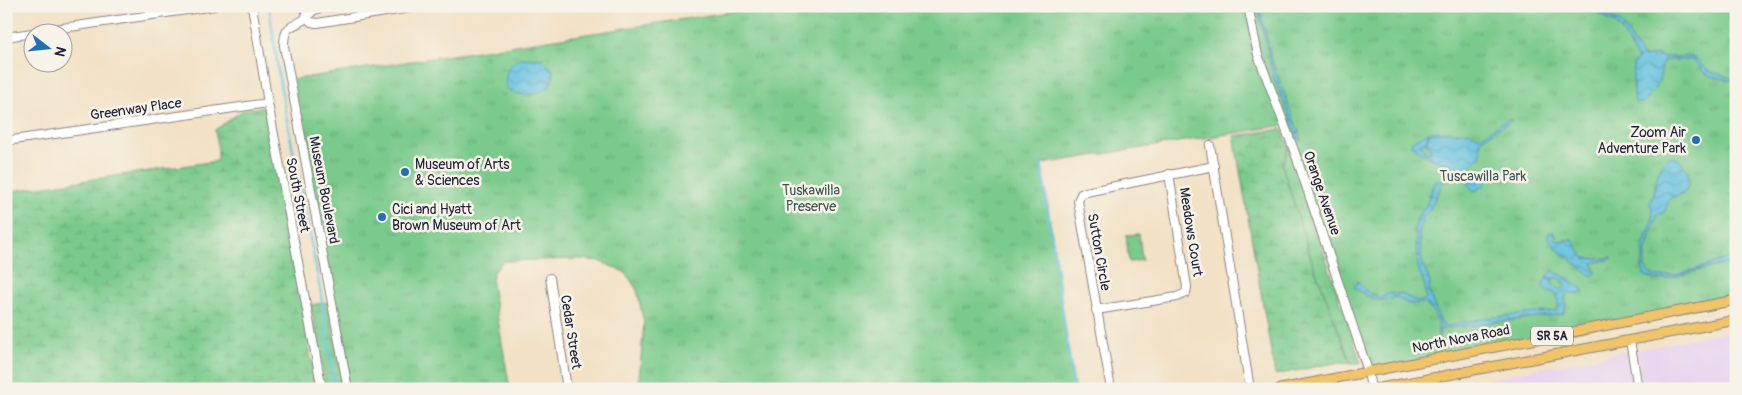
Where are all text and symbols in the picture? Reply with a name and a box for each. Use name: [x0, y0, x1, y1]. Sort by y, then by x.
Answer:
north arrow: [22, 22, 72, 72]
text: N: [51, 45, 69, 58]
street label: Greenway Place: [89, 94, 183, 124]
place label: Zoom Air Adventure Park: [1597, 124, 1686, 157]
marker: Zoom Air Adventure Park: [1690, 134, 1702, 146]
street label: Museum Boulevard: [305, 135, 343, 245]
street label: Orange Avenue: [1300, 149, 1344, 237]
street label: South Street: [282, 156, 314, 234]
place label: Museum of Arts & Sciences: [415, 156, 510, 189]
marker: Museum of Arts & Sciences: [399, 166, 411, 178]
park label: Tuscawilla Park: [1440, 168, 1527, 185]
park label: Tuskawilla Preserve: [782, 182, 840, 215]
street label: Meadows Court: [1176, 186, 1206, 278]
place label: Cici and Hyatt Brown Museum of Art: [392, 201, 521, 234]
marker: Cici and Hyatt Brown Museum of Art: [376, 211, 388, 223]
street label: Sutton Circle: [1084, 212, 1114, 292]
street label: Cedar Street: [557, 294, 585, 371]
street label: North Nova Road: [1411, 321, 1511, 357]
road number: SR 5A: [1531, 326, 1573, 346]

